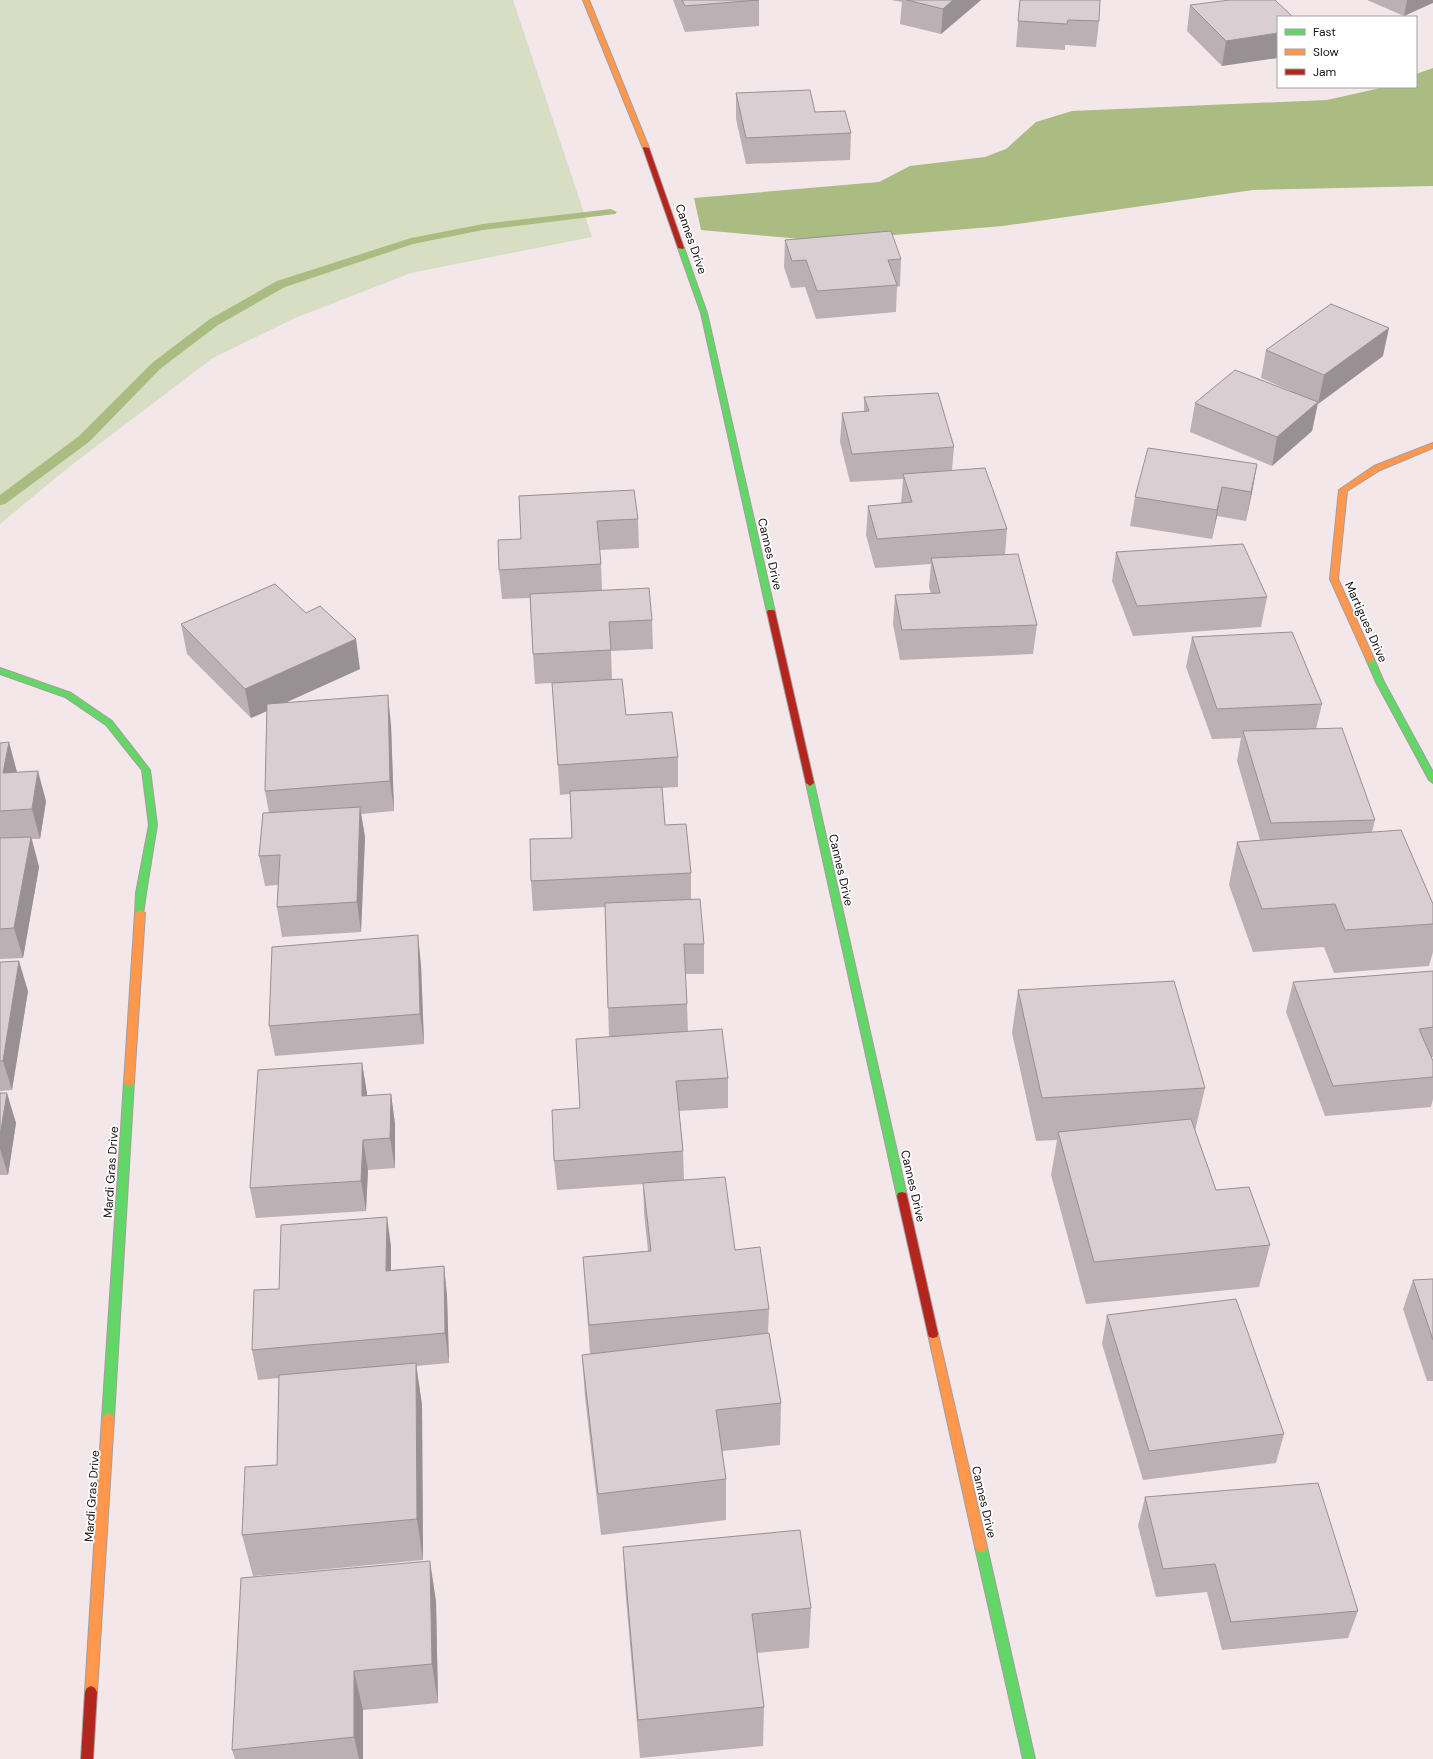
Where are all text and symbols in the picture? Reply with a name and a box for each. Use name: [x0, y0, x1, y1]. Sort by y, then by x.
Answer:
legend: [1277, 16, 1417, 88]
text: Fast: [1313, 24, 1336, 40]
text: Slow: [1313, 44, 1339, 60]
text: Jam: [1313, 64, 1336, 80]
street label: Cannes Drive: [671, 202, 711, 276]
street label: Cannes Drive: [754, 516, 786, 592]
street label: Martigues Drive: [1341, 579, 1391, 665]
street label: Cannes Drive: [825, 832, 857, 908]
street label: Mardi Gras Drive: [100, 1125, 122, 1219]
street label: Cannes Drive: [897, 1148, 929, 1224]
street label: Mardi Gras Drive: [81, 1449, 103, 1543]
street label: Cannes Drive: [968, 1464, 1000, 1540]

